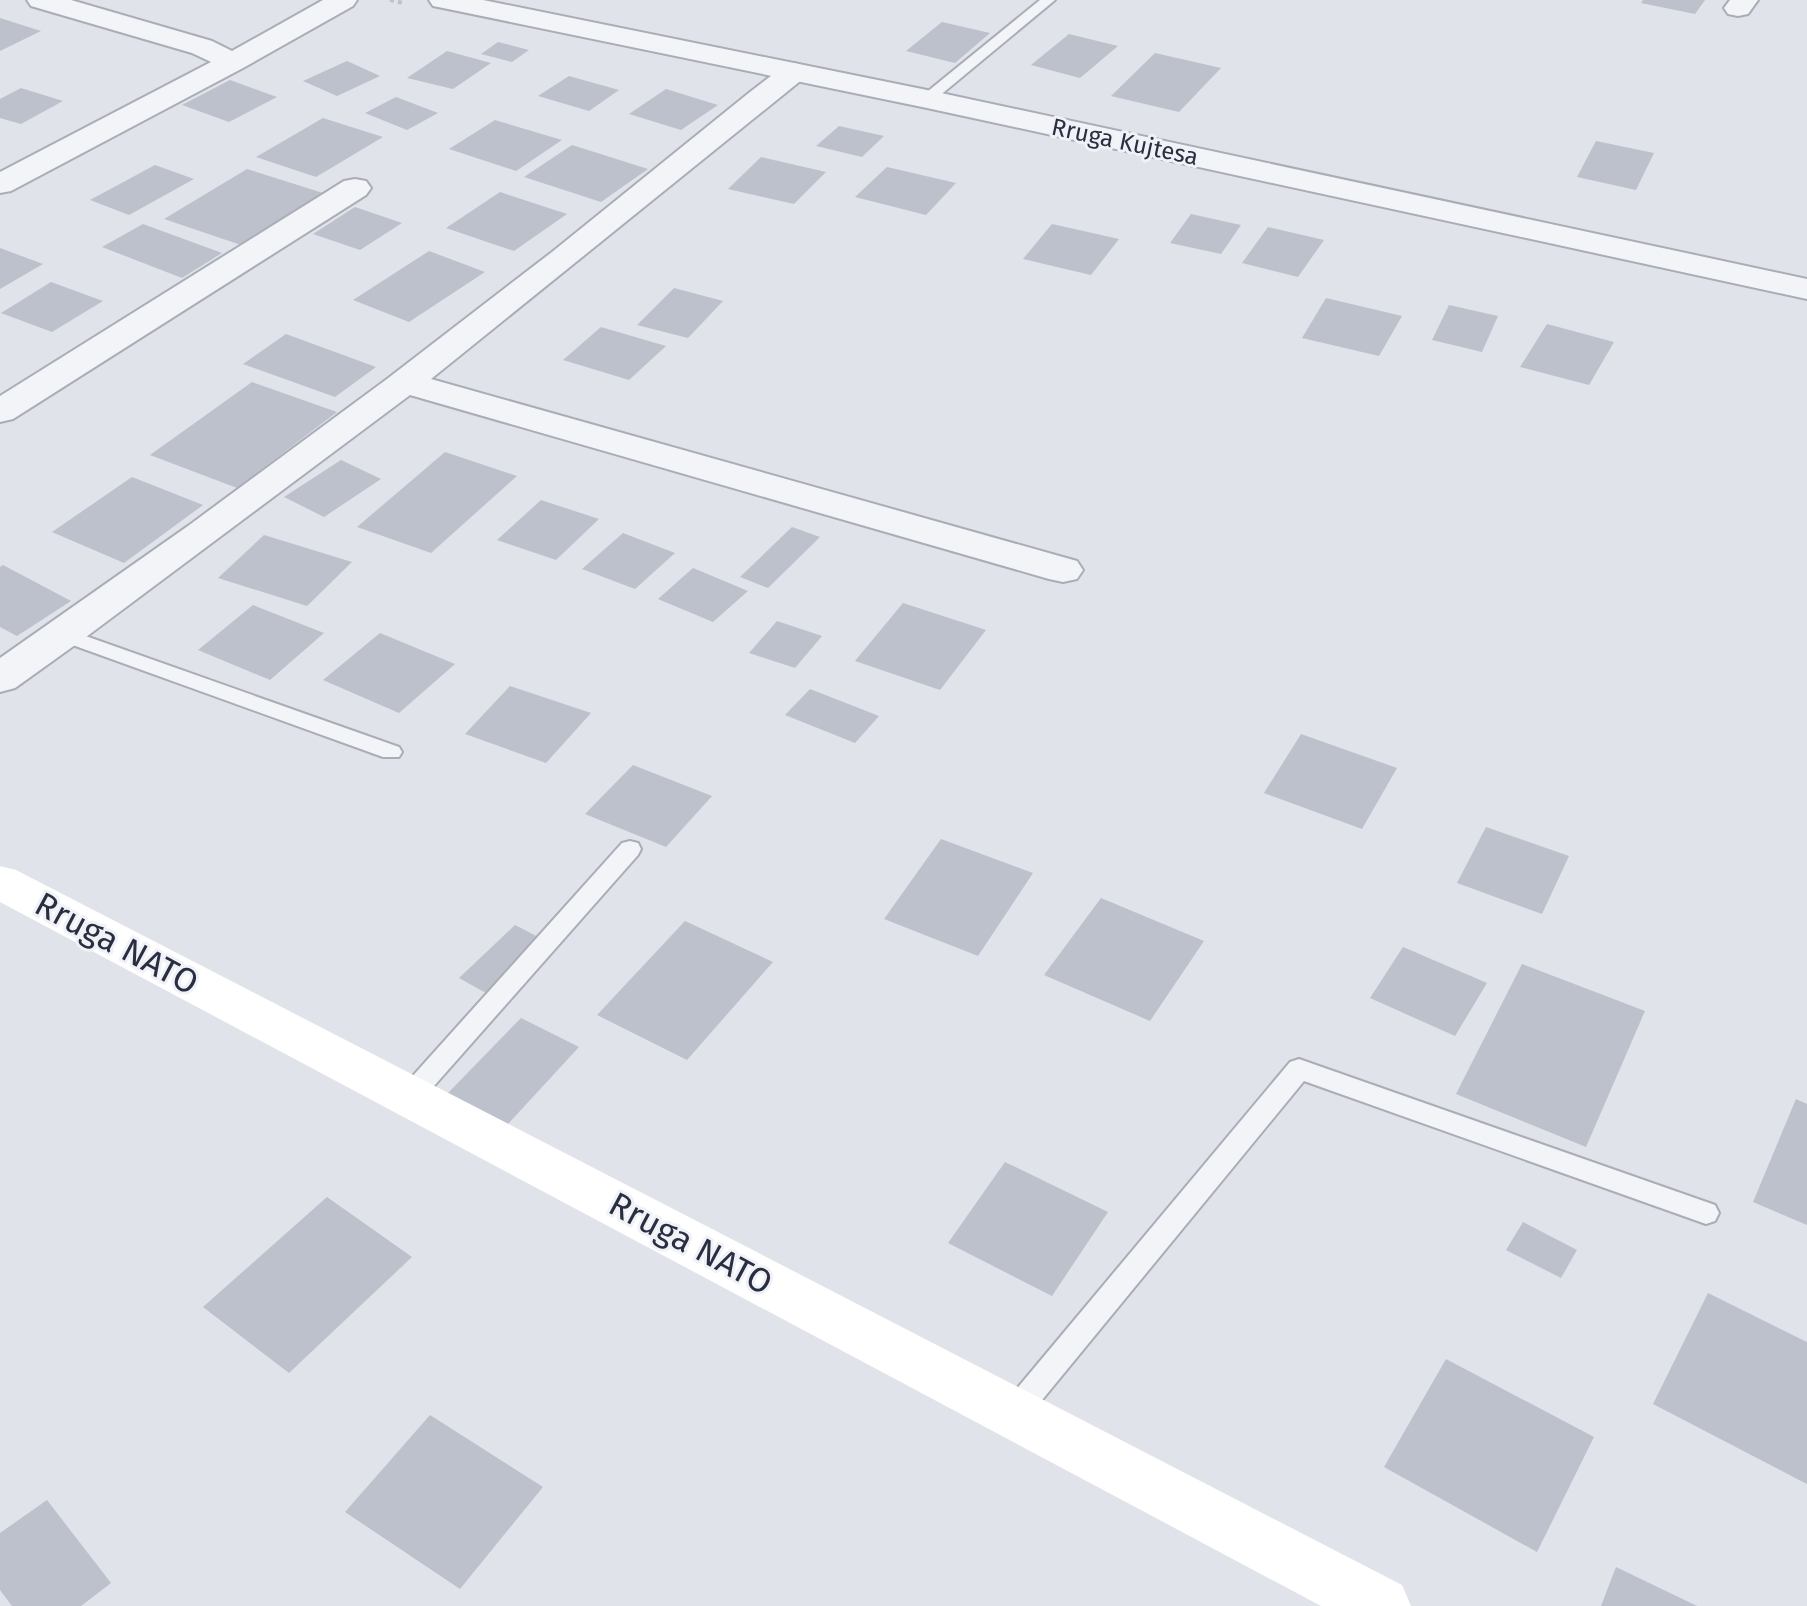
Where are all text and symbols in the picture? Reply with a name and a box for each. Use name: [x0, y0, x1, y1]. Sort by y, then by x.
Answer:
street label: Rruga Kujtesa: [1049, 113, 1201, 171]
street label: Rruga NATO: [28, 883, 205, 1004]
street label: Rruga NATO: [602, 1183, 779, 1304]

